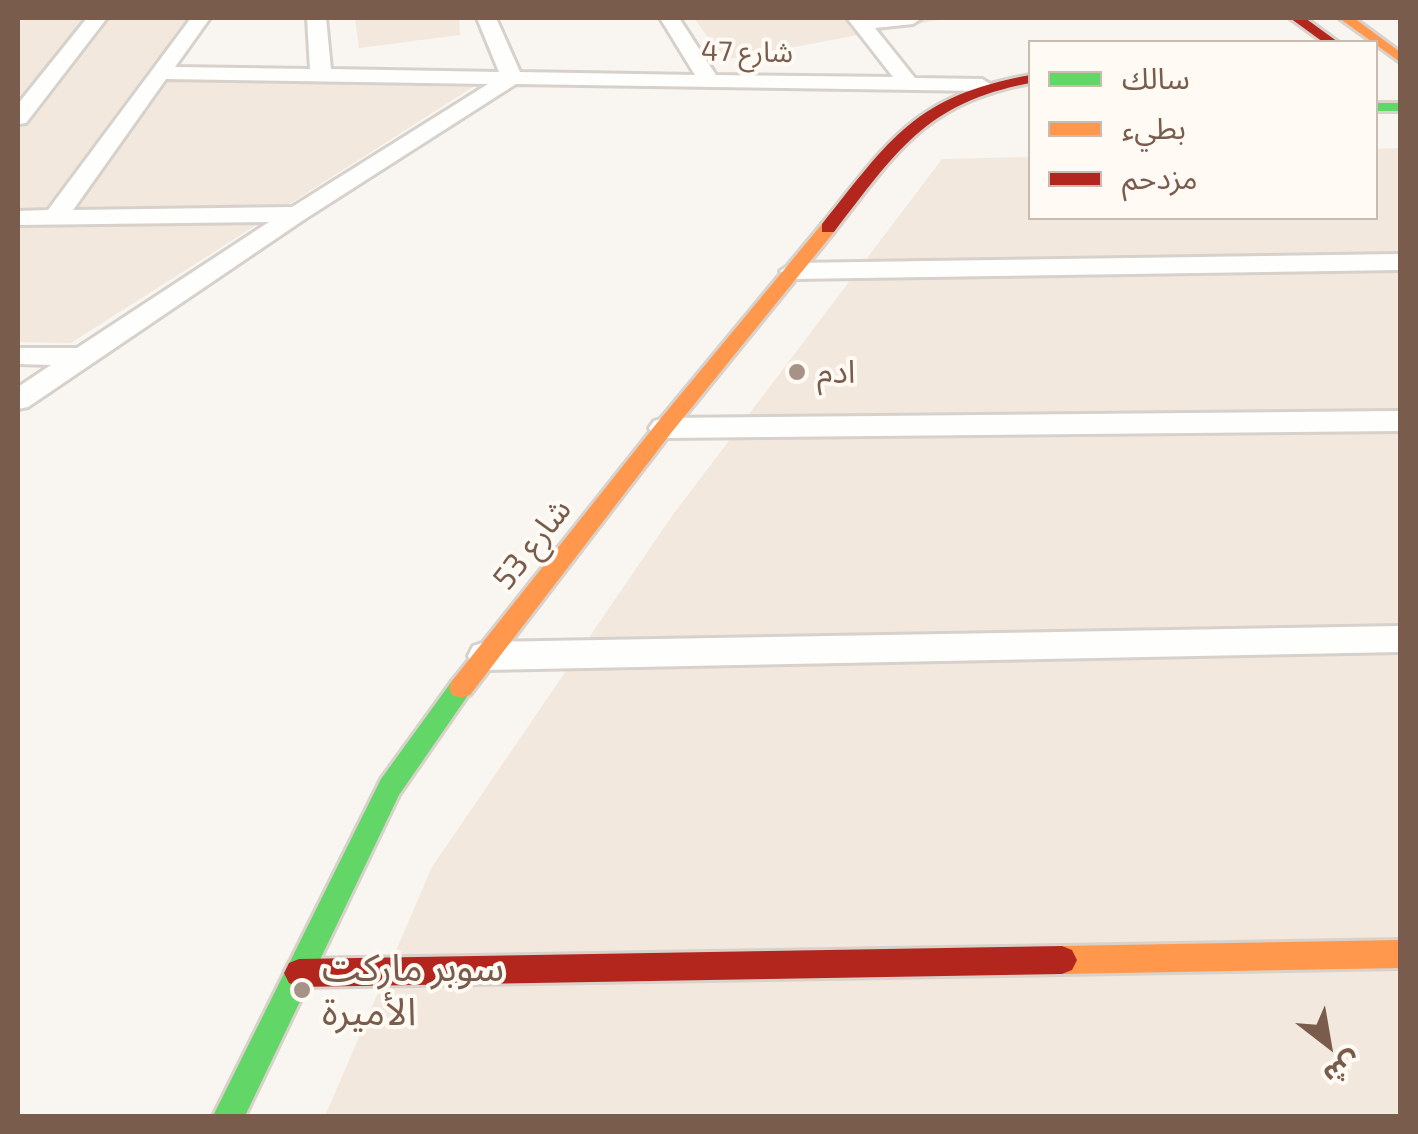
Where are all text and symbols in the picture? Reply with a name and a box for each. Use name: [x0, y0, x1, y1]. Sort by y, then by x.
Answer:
street label: شارع 47: [701, 34, 793, 70]
legend: [1028, 40, 1378, 220]
text: سالك: [1122, 59, 1190, 95]
text: بطيء: [1122, 109, 1186, 145]
text: مزدحم: [1122, 159, 1198, 195]
place label: ادم: [817, 353, 855, 391]
marker: ادم: [786, 361, 808, 383]
street label: شارع 53: [485, 491, 579, 597]
place label: سوبر ماركت الأميرة: [322, 945, 504, 1034]
marker: سوبر ماركت الأميرة: [291, 979, 313, 1001]
north arrow: [1278, 994, 1378, 1094]
text: ش: [1318, 1045, 1369, 1094]

